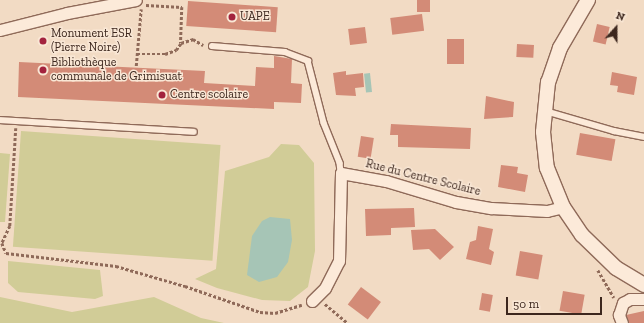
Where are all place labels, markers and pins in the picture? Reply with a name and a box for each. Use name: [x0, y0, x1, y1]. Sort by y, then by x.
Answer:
place label: UAPE: [240, 10, 270, 24]
marker: UAPE: [227, 12, 237, 22]
place label: Monument ESR (Pierre Noire): [51, 27, 132, 55]
marker: Monument ESR (Pierre Noire): [38, 36, 48, 46]
place label: Bibliothèque communale de Grimisuat: [51, 56, 182, 84]
marker: Bibliothèque communale de Grimisuat: [38, 65, 48, 75]
place label: Centre scolaire: [170, 88, 248, 102]
marker: Centre scolaire: [157, 90, 167, 100]

